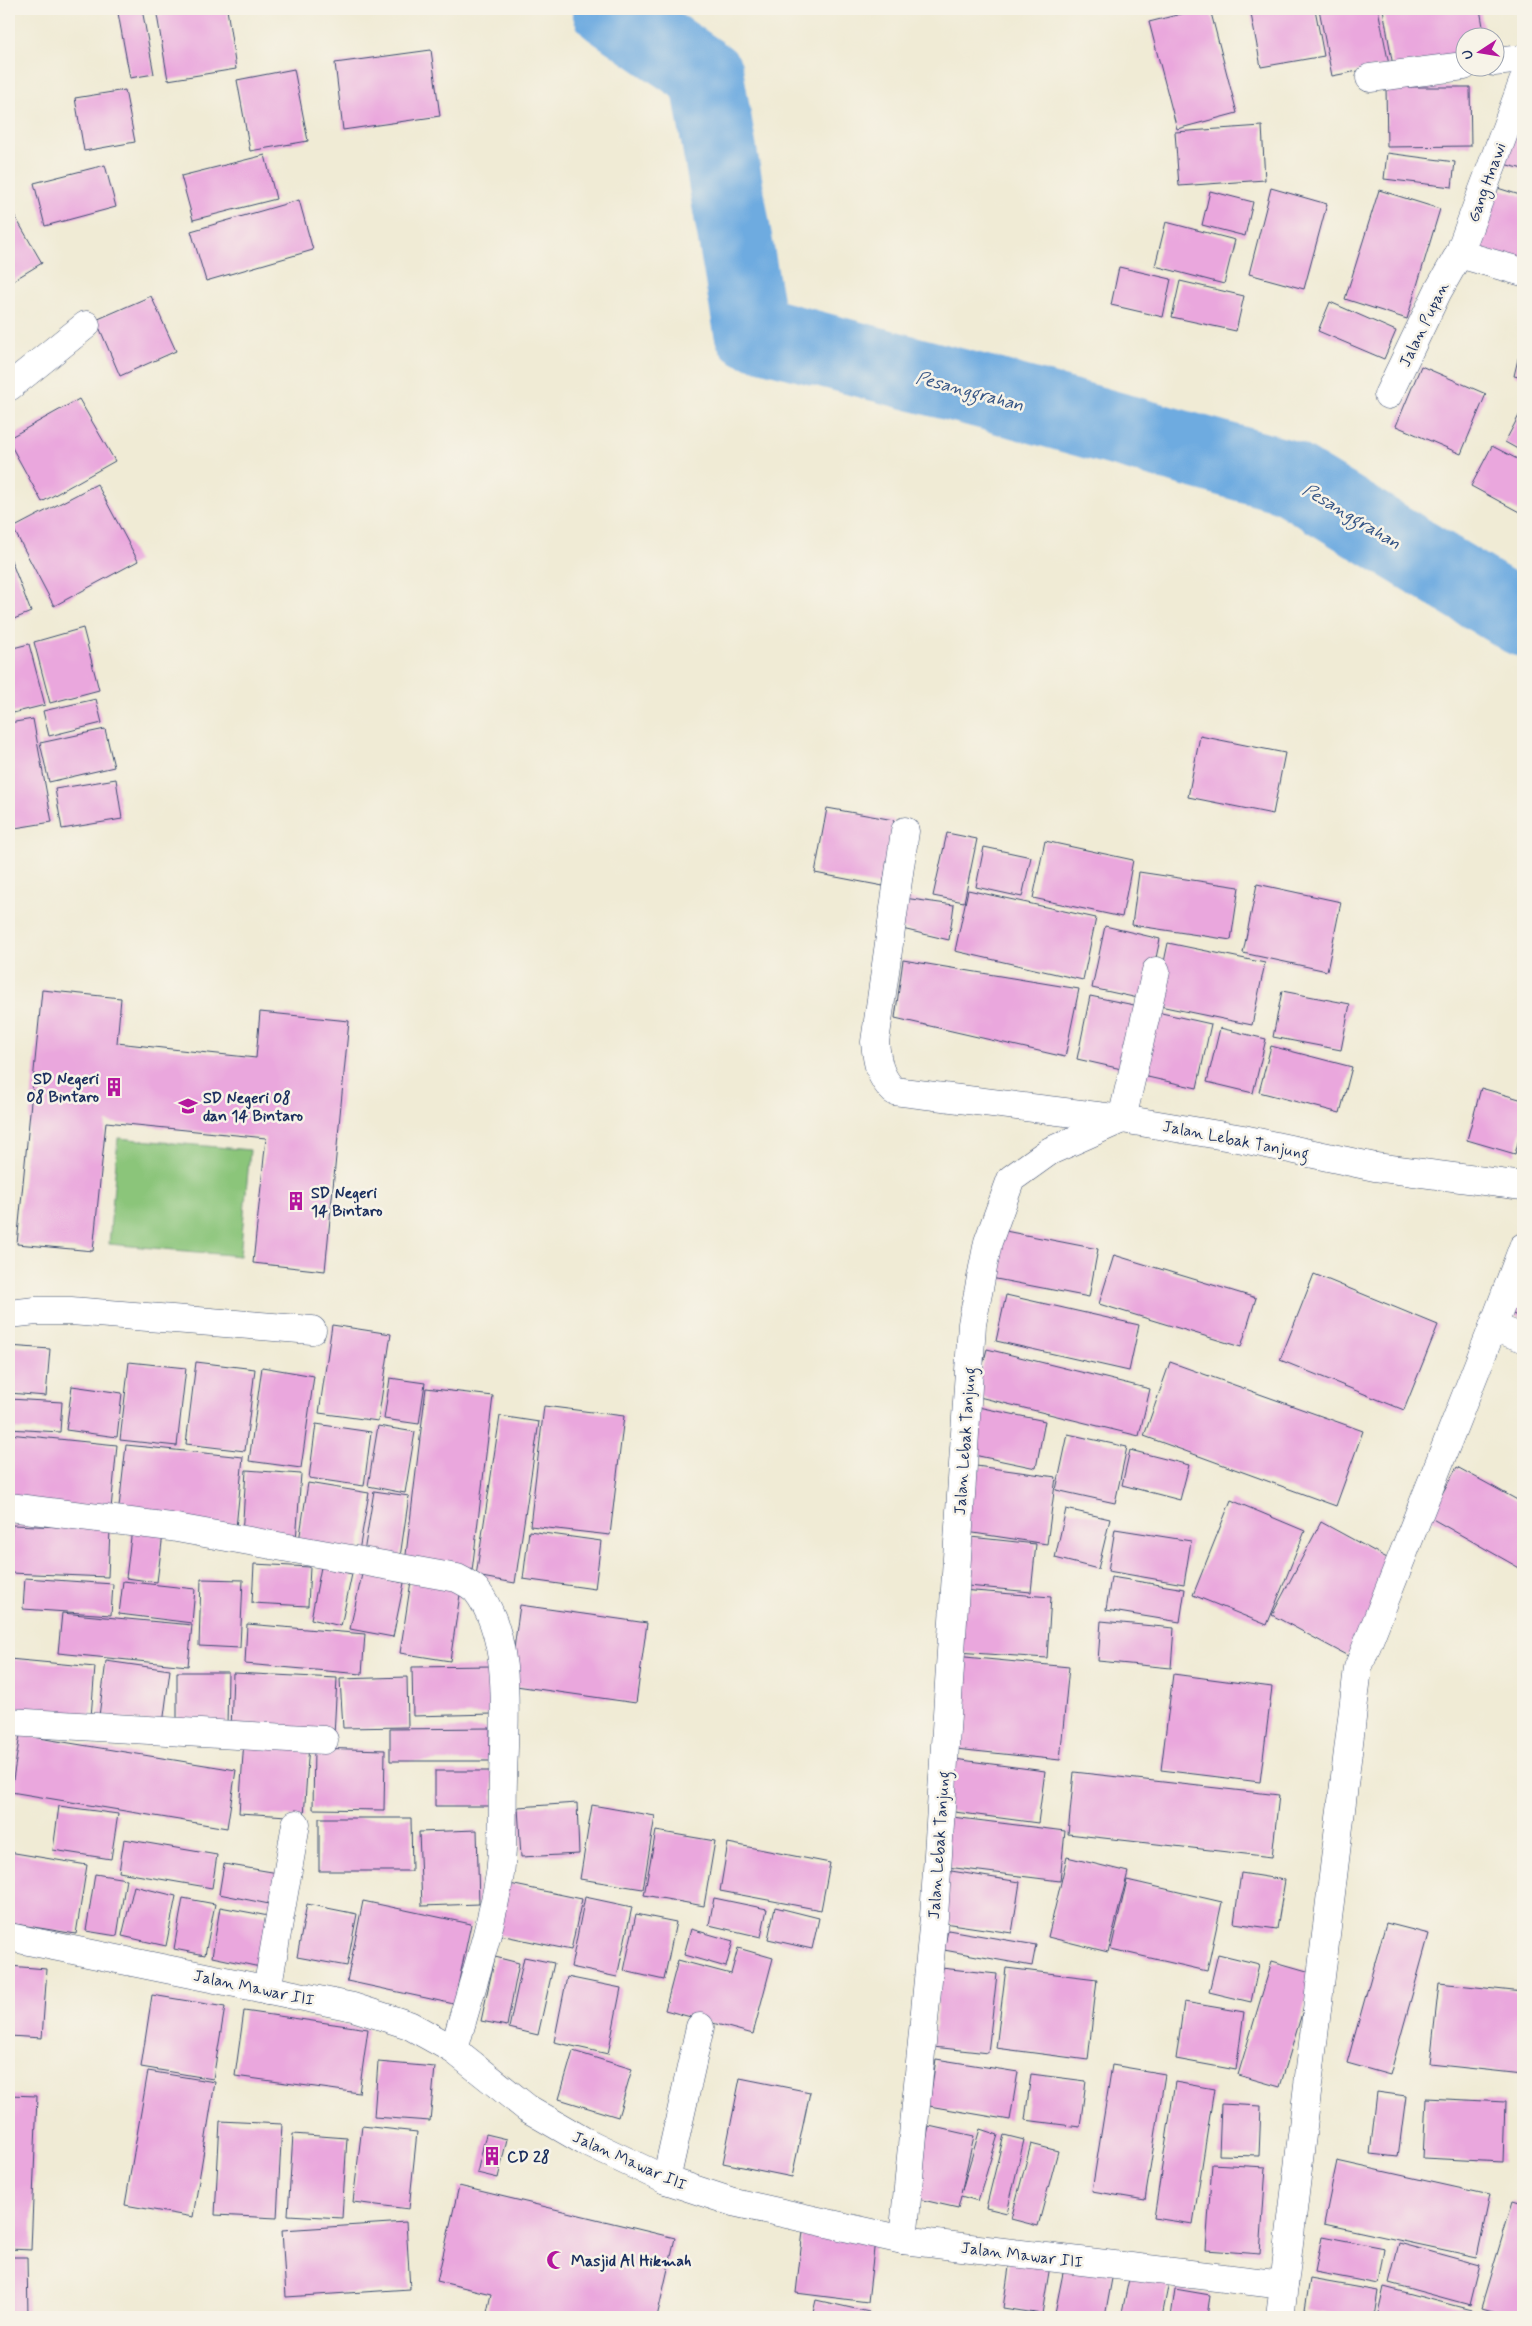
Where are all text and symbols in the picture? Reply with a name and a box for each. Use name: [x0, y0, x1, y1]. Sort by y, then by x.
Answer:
north arrow: [1454, 28, 1504, 78]
text: U: [1459, 48, 1478, 61]
street label: Gang Hnawi: [1463, 140, 1512, 226]
street label: Jalan Pupan: [1395, 278, 1454, 371]
water label: Pesanggrahan: [913, 366, 1026, 420]
water label: Pesanggrahan: [1297, 478, 1405, 557]
place label: SD Negeri 08 Bintaro: [27, 1069, 99, 1108]
building icon: SD Negeri 08 Bintaro: [103, 1076, 125, 1098]
place label: SD Negeri 08 dan 14 Bintaro: [203, 1088, 303, 1127]
school or university icon: SD Negeri 08 dan 14 Bintaro: [177, 1095, 199, 1117]
street label: Jalan Lebak Tanjung: [1161, 1116, 1311, 1166]
place label: SD Negeri 14 Bintaro: [311, 1183, 383, 1222]
building icon: SD Negeri 14 Bintaro: [285, 1190, 307, 1212]
street label: Jalan Lebak Tanjung: [950, 1366, 982, 1516]
street label: Jalan Lebak Tanjung: [924, 1770, 956, 1920]
street label: Jalan Mawar III: [192, 1965, 316, 2011]
street label: Jalan Mawar III: [569, 2127, 690, 2196]
building icon: CD 28: [481, 2145, 503, 2167]
place label: CD 28: [507, 2147, 550, 2168]
street label: Jalan Mawar III: [960, 2238, 1084, 2273]
mosque icon: Masjid Al Hikmah: [545, 2249, 567, 2271]
place label: Masjid Al Hikmah: [571, 2251, 691, 2272]

